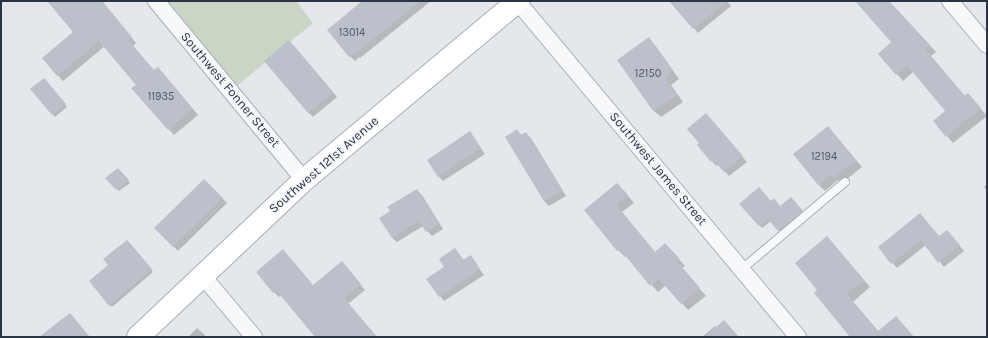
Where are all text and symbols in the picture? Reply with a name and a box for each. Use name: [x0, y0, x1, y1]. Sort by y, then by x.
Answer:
house number: 13014: [339, 26, 365, 40]
street label: Southwest Fonner Street: [177, 29, 283, 151]
house number: 12150: [635, 67, 661, 81]
house number: 11935: [148, 90, 174, 104]
street label: Southwest James Street: [606, 109, 710, 229]
street label: Southwest 121st Avenue: [266, 113, 382, 217]
house number: 12194: [811, 150, 837, 164]

